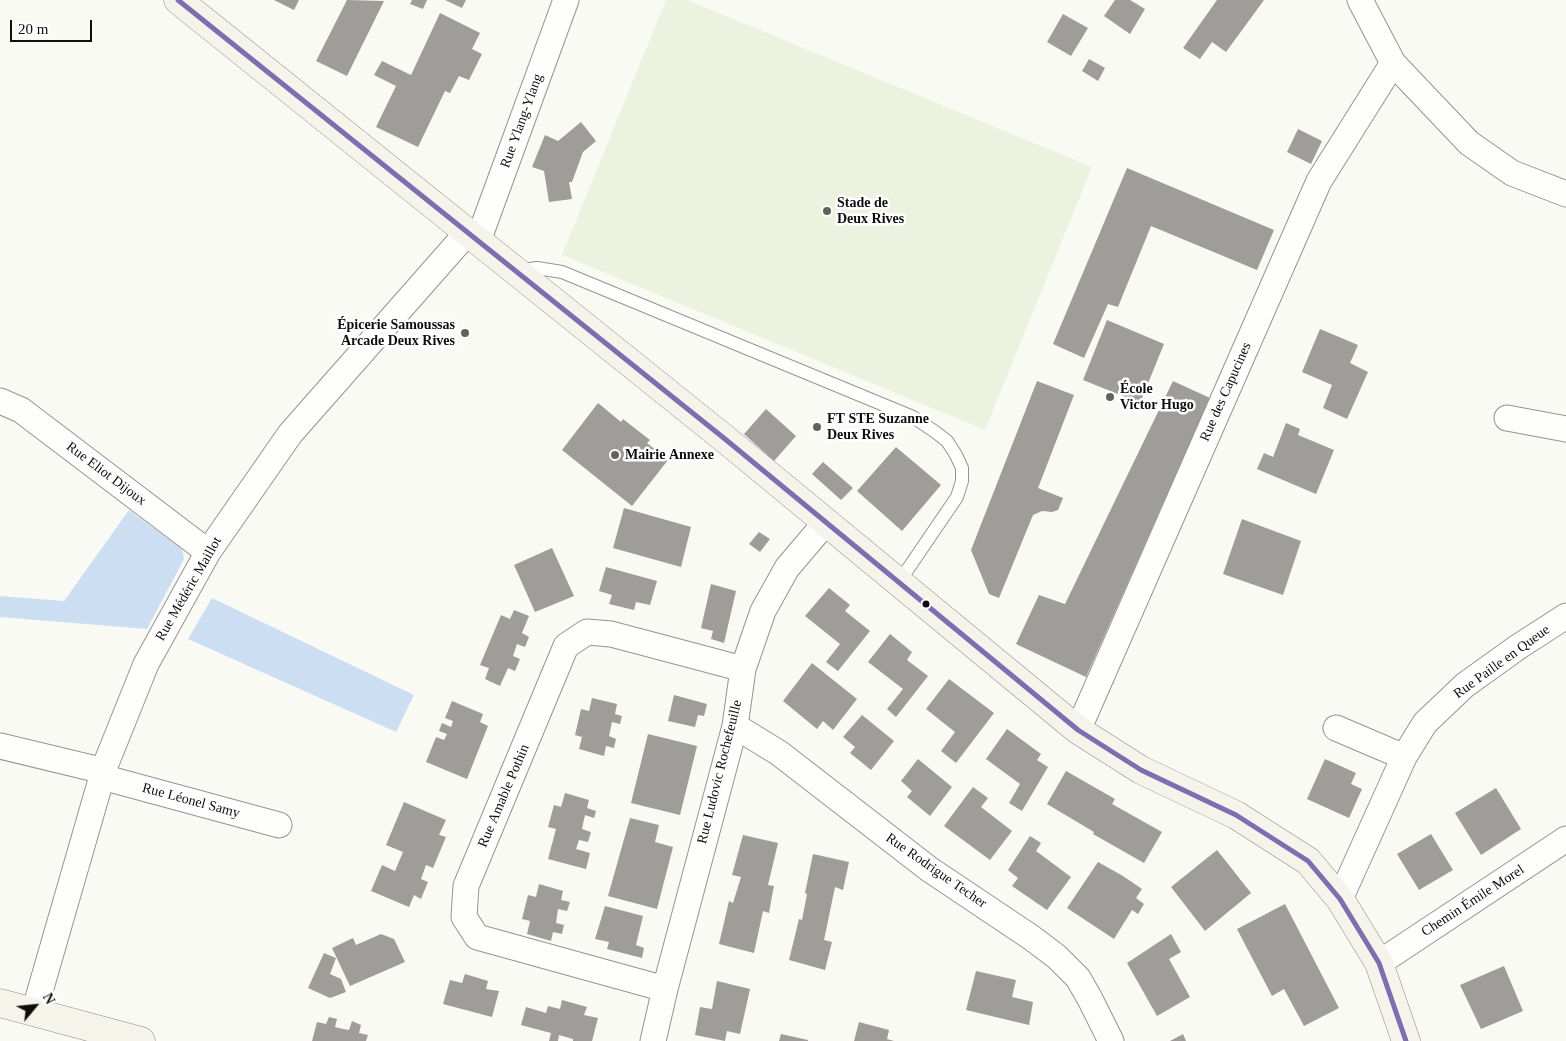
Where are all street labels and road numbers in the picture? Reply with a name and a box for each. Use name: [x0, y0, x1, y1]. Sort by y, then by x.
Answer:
street label: Rue Ylang-Ylang: [497, 72, 547, 170]
street label: Rue des Capucines: [1197, 340, 1255, 444]
street label: Rue Eliot Dijoux: [63, 439, 149, 509]
street label: Rue Médéric Maillot: [152, 534, 226, 644]
street label: Rue Paille en Queue: [1451, 621, 1553, 703]
street label: Rue Ludovic Rochefeuille: [694, 698, 746, 846]
street label: Rue Amable Pothin: [475, 742, 533, 850]
street label: Rue Léonel Samy: [140, 780, 242, 822]
street label: Rue Rodrigue Techer: [882, 830, 990, 912]
street label: Chemin Émile Morel: [1419, 862, 1527, 940]

